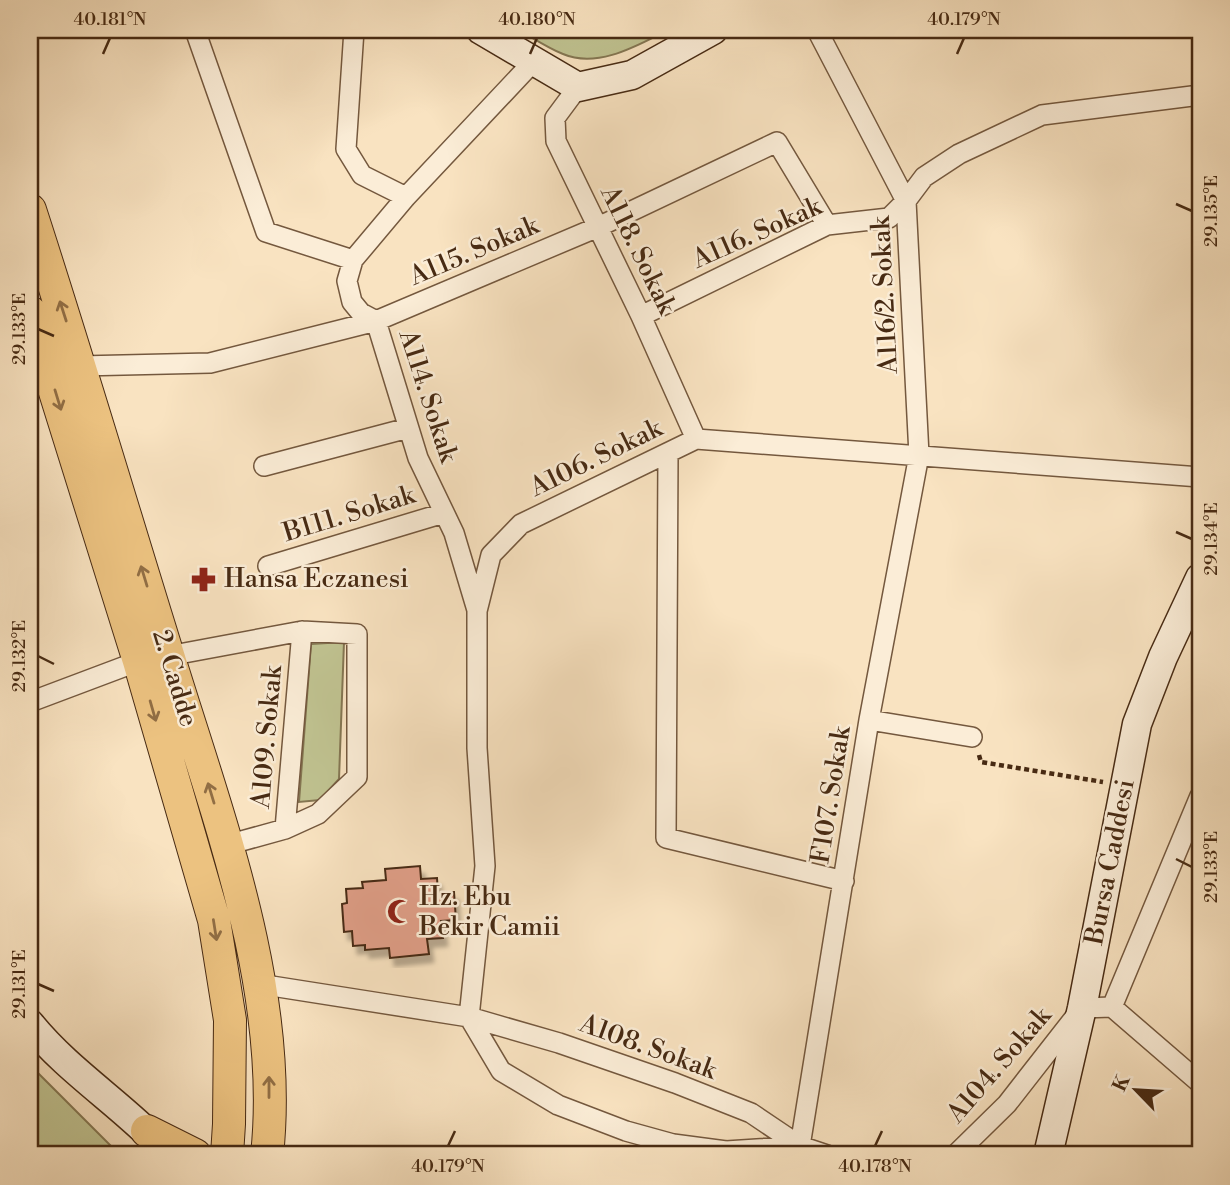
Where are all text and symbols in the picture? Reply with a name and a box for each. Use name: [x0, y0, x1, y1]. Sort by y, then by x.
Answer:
text: 40.181°N: [74, 8, 147, 31]
text: 40.180°N: [498, 8, 576, 31]
text: 40.179°N: [927, 8, 1001, 31]
text: 29.135°E: [1200, 175, 1223, 247]
street label: A118. Sokak: [593, 180, 683, 320]
street label: A116. Sokak: [687, 190, 828, 276]
street label: A115. Sokak: [404, 209, 545, 293]
street label: A116/2. Sokak: [865, 214, 905, 376]
text: 29.133°E: [8, 293, 31, 365]
one-way arrow: [55, 301, 68, 323]
street label: A114. Sokak: [391, 325, 465, 468]
one-way arrow: [52, 389, 65, 411]
street label: A106. Sokak: [524, 412, 669, 504]
street label: B111. Sokak: [278, 478, 420, 549]
text: 29.134°E: [1200, 502, 1223, 576]
place label: Hansa Eczanesi: [224, 563, 409, 595]
one-way arrow: [136, 565, 149, 587]
pharmacy icon: Hansa Eczanesi: [190, 565, 218, 593]
text: 29.132°E: [8, 620, 31, 692]
street label: 2. Cadde: [145, 626, 205, 730]
street label: A109. Sokak: [245, 663, 289, 811]
one-way arrow: [148, 700, 161, 722]
street label: F107. Sokak: [804, 723, 858, 866]
street label: Bursa Caddesi: [1078, 777, 1142, 948]
one-way arrow: [204, 782, 217, 804]
text: 29.133°E: [1200, 831, 1223, 903]
place label: Hz. Ebu Bekir Camii: [418, 881, 560, 943]
mosque icon: Hz. Ebu Bekir Camii: [385, 898, 413, 926]
one-way arrow: [209, 918, 222, 941]
text: 29.131°E: [8, 949, 31, 1019]
street label: A104. Sokak: [939, 1000, 1059, 1130]
street label: A108. Sokak: [574, 1007, 722, 1087]
north arrow: [1100, 1056, 1170, 1126]
text: K: [1107, 1071, 1136, 1095]
one-way arrow: [262, 1076, 275, 1099]
text: 40.179°N: [411, 1155, 485, 1178]
text: 40.178°N: [838, 1155, 912, 1178]

